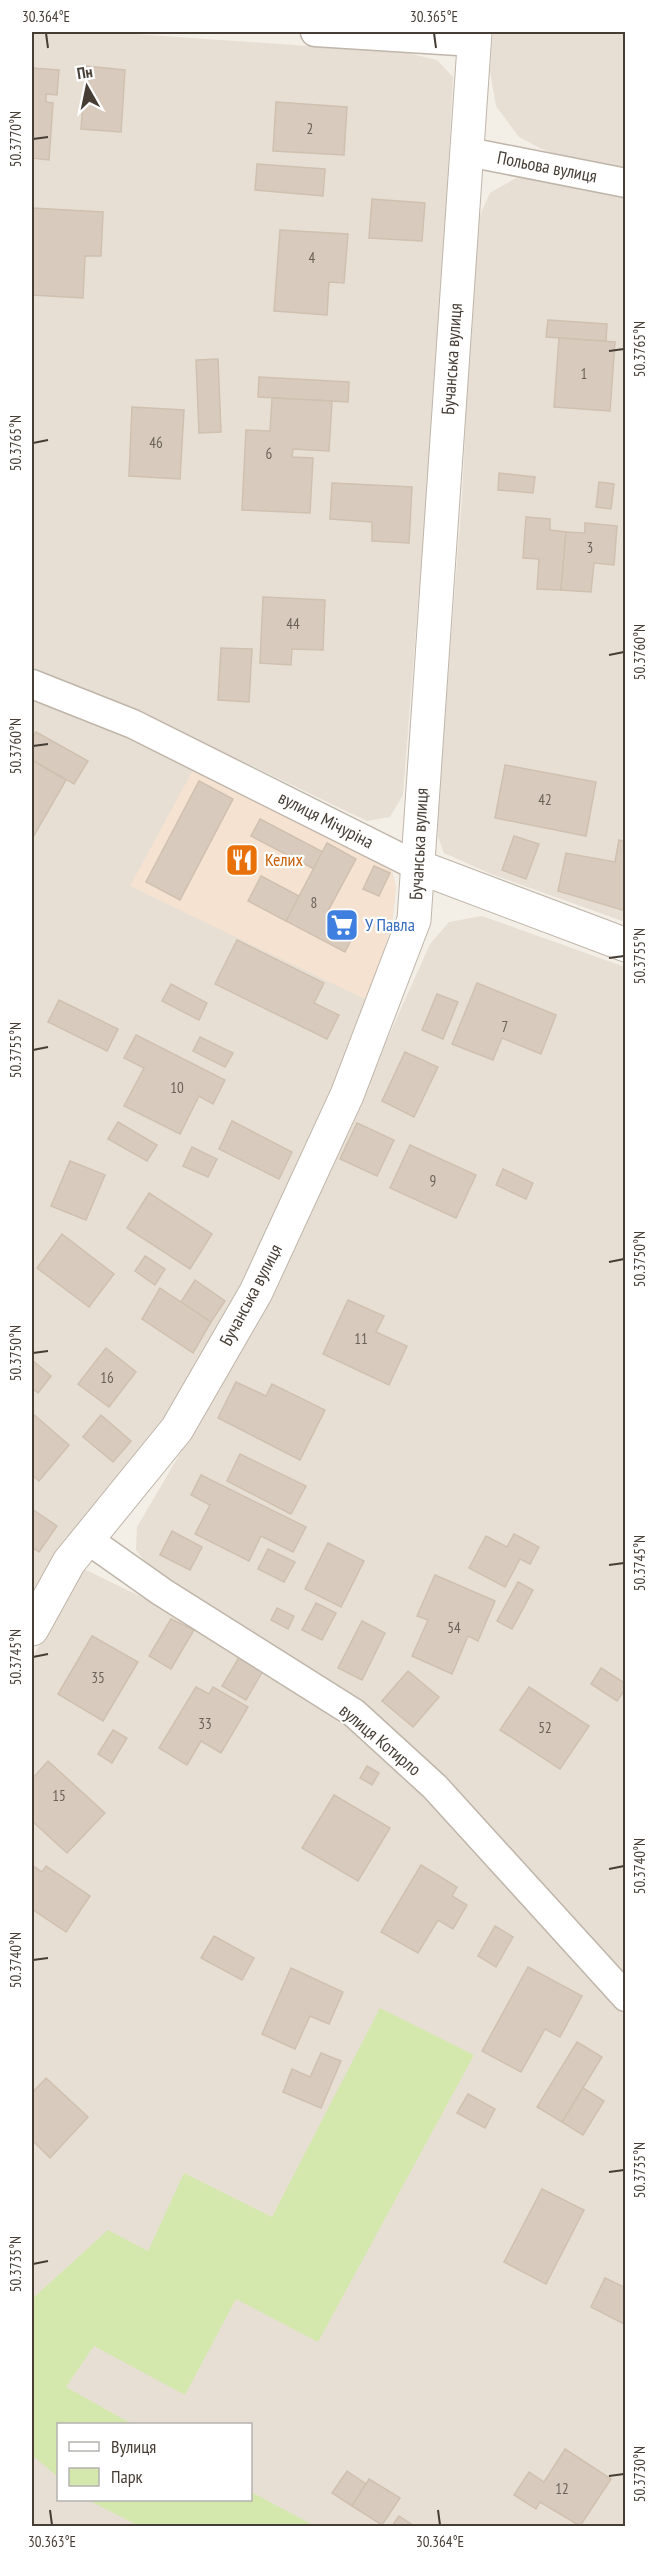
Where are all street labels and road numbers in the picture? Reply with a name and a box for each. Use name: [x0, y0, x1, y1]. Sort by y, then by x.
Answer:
street label: Польова вулиця: [495, 146, 599, 187]
street label: Бучанська вулиця: [436, 302, 467, 416]
street label: вулиця Мічуріна: [275, 786, 378, 853]
street label: Бучанська вулиця: [404, 787, 433, 901]
street label: Бучанська вулиця: [214, 1240, 287, 1350]
street label: вулиця Котирло: [335, 1699, 426, 1781]

